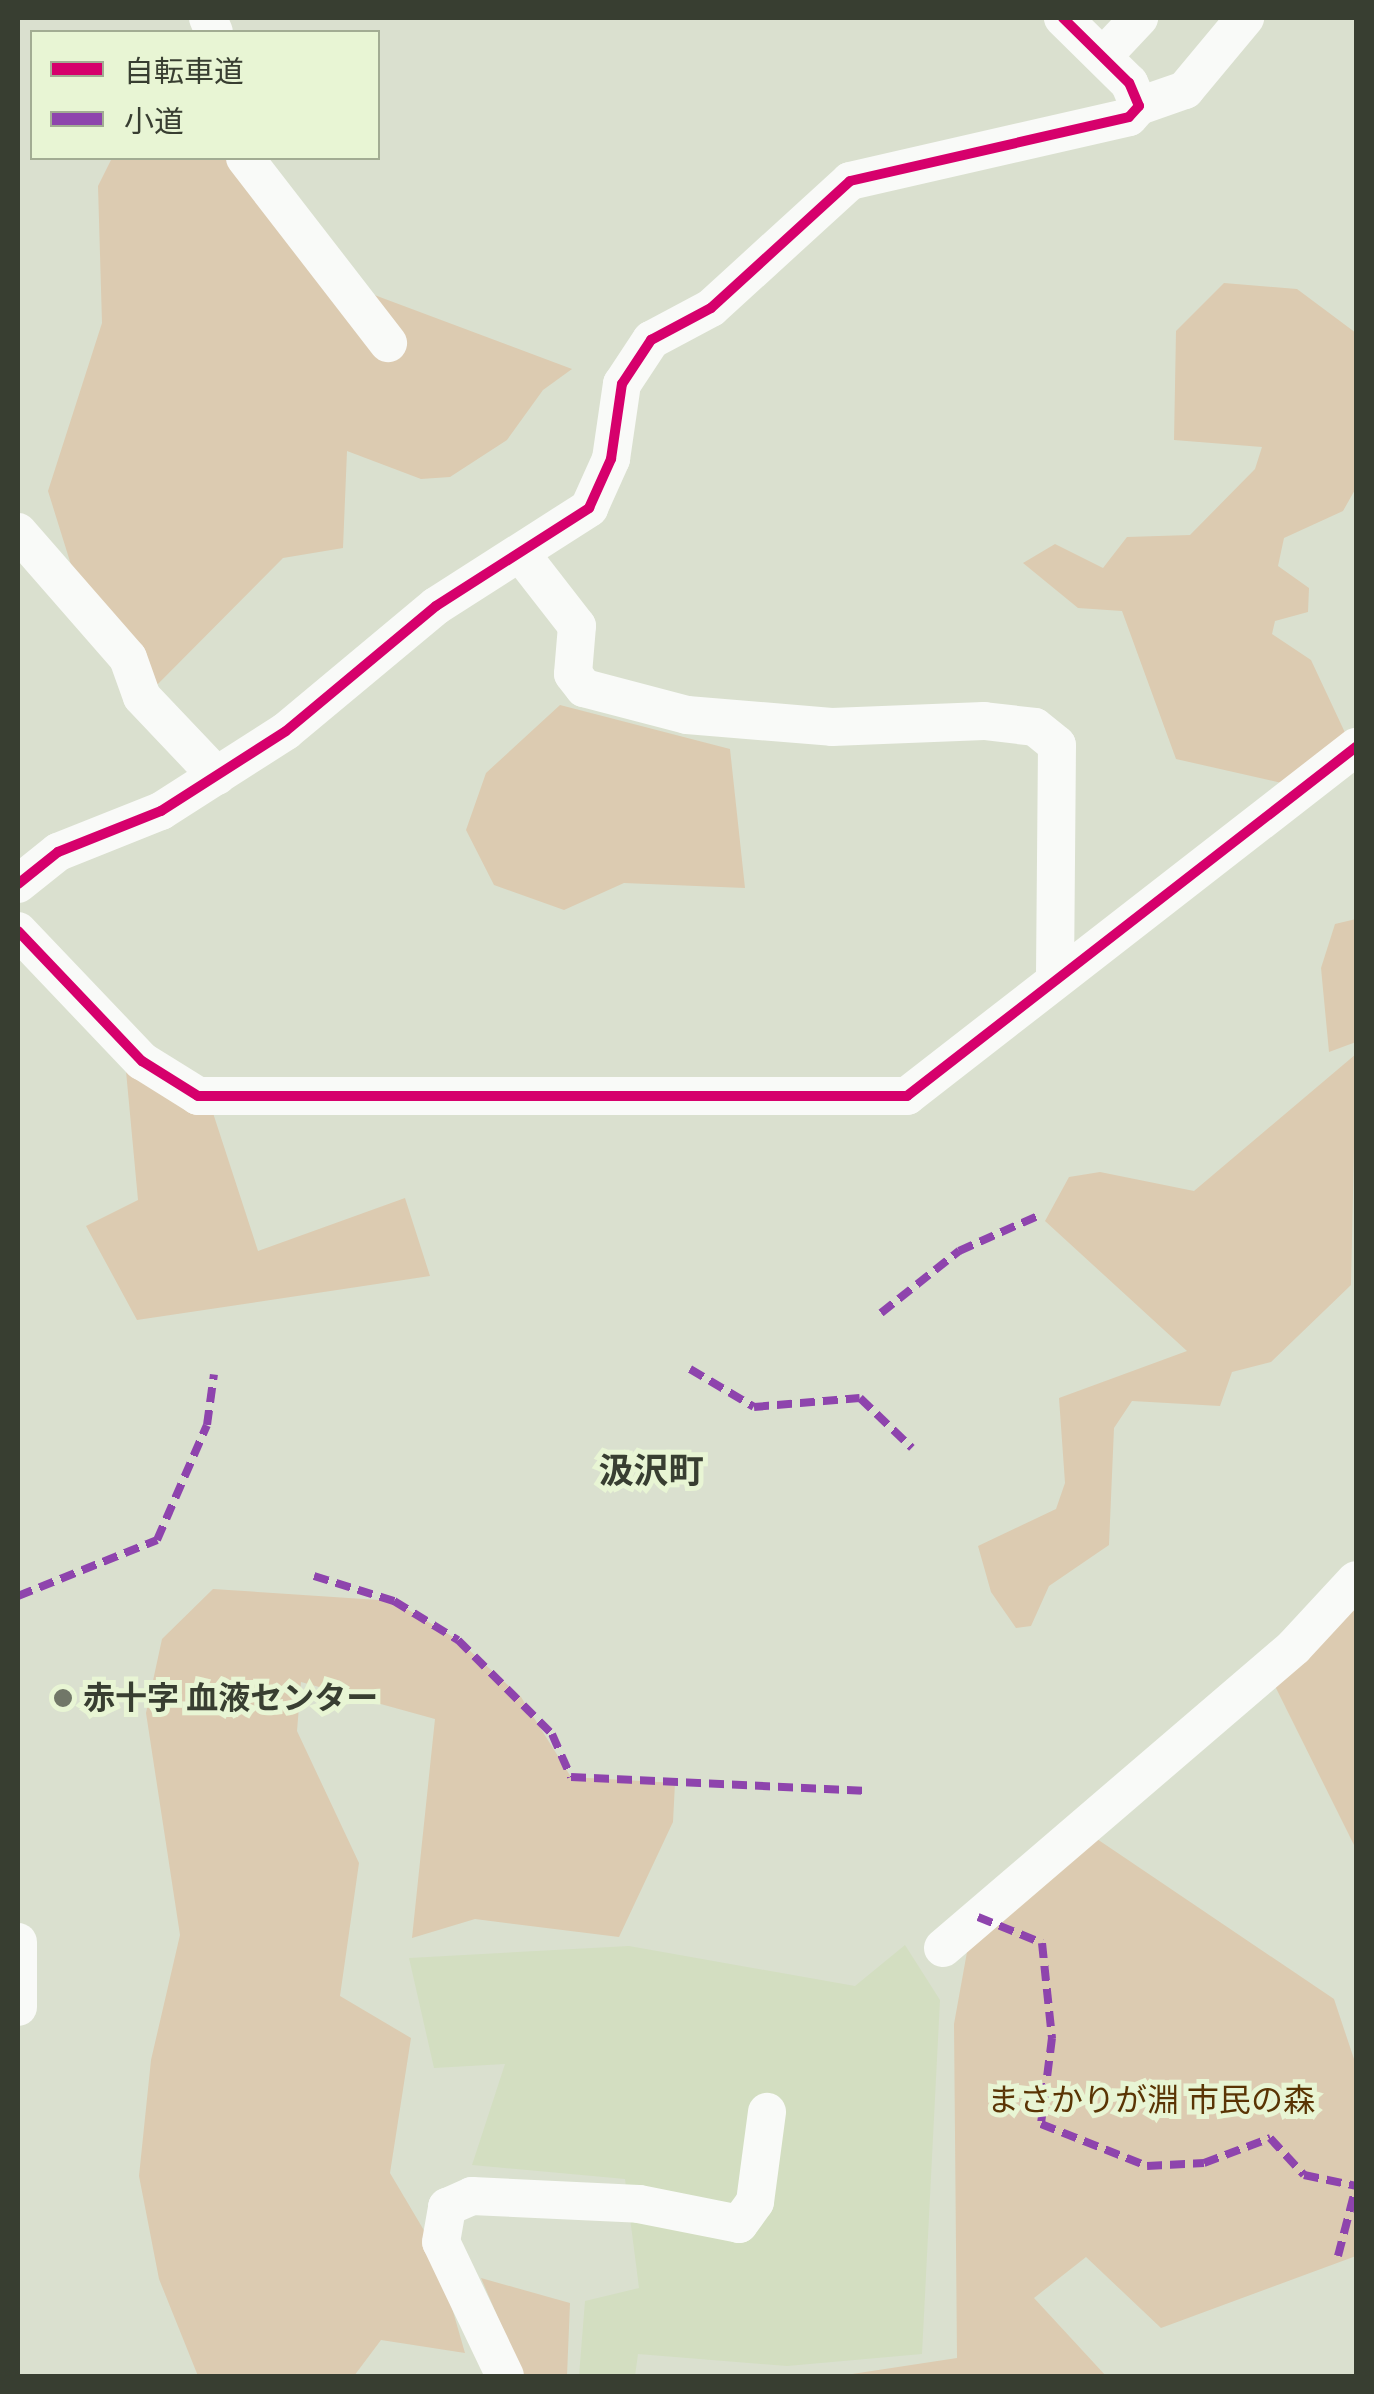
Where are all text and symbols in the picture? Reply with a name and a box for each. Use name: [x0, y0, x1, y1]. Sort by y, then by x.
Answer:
legend: [30, 30, 380, 160]
text: 自転車道: [124, 53, 244, 89]
text: 小道: [124, 103, 184, 139]
district label: 汲沢町: [599, 1450, 703, 1492]
place label: 赤十字 血液センター: [83, 1679, 378, 1717]
marker: 赤十字 血液センター: [52, 1687, 74, 1709]
park label: まさかりが淵 市民の森: [987, 2081, 1315, 2119]

